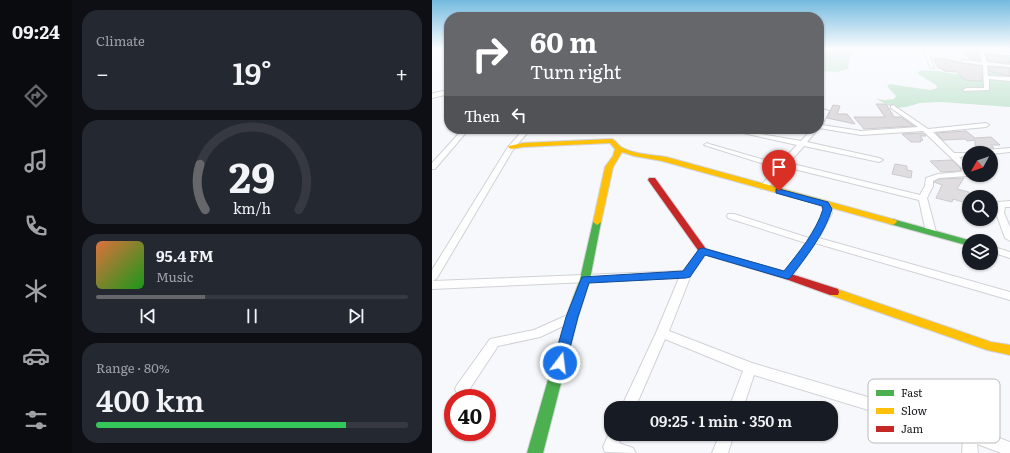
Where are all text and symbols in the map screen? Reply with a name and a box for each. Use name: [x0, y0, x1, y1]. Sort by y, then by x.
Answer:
text: 09:24: [12, 18, 60, 45]
text: 60 m: [530, 20, 597, 62]
icon: right: [464, 28, 516, 80]
text: Climate: [96, 31, 145, 50]
text: 19°: [232, 50, 272, 94]
text: −: [96, 56, 109, 89]
text: +: [395, 56, 408, 89]
text: Turn right: [530, 58, 621, 85]
icon: directions: [22, 82, 50, 110]
text: Then: [464, 104, 500, 127]
icon: left: [508, 104, 530, 126]
text: 29: [229, 143, 275, 205]
north arrow: [962, 146, 998, 182]
map controls: [962, 146, 998, 270]
icon: music: [22, 147, 50, 175]
pin: [762, 150, 796, 191]
icon: arrive: [768, 156, 790, 178]
button: search: [962, 190, 998, 226]
text: km/h: [233, 196, 272, 217]
icon: phone: [22, 212, 50, 240]
button: layers: [962, 234, 998, 270]
text: 95.4 FM: [156, 244, 214, 267]
text: Music: [156, 267, 193, 286]
icon: climate: [22, 277, 50, 305]
icon: previous: [137, 305, 159, 327]
icon: pause: [241, 305, 263, 327]
icon: next: [345, 305, 367, 327]
icon: car: [22, 342, 50, 370]
position arrow: [539, 342, 581, 384]
text: Range · 80%: [96, 358, 170, 377]
text: 400 km: [96, 377, 204, 421]
legend: [868, 379, 1000, 443]
text: Fast: [901, 384, 923, 400]
speed limit sign: 40: [444, 389, 496, 441]
text: Slow: [901, 402, 927, 418]
icon: filters: [22, 406, 50, 434]
text: 09:25 · 1 min · 350 m: [650, 409, 792, 432]
text: Jam: [901, 420, 924, 436]

